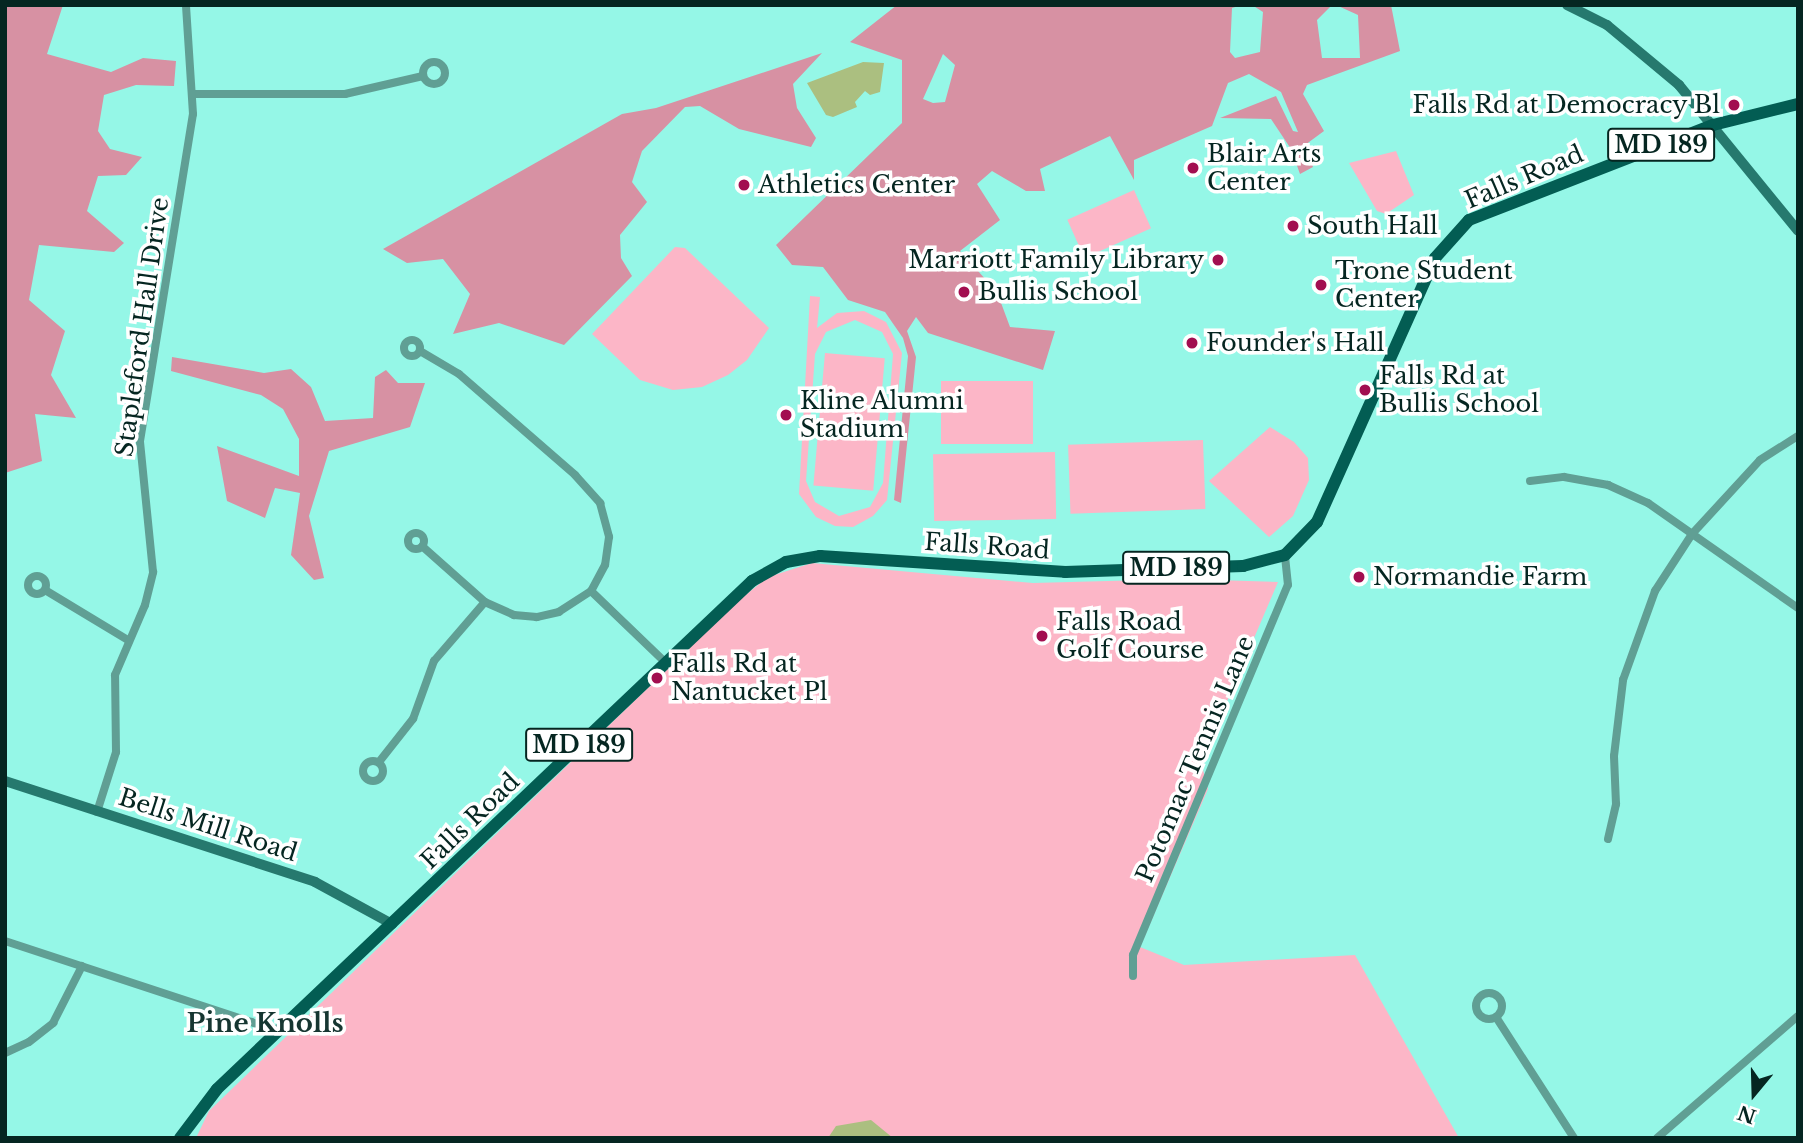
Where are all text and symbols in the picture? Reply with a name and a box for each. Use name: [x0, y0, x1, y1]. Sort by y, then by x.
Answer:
place label: Falls Rd at Democracy Bl: [1412, 91, 1720, 119]
marker: Falls Rd at Democracy Bl: [1726, 97, 1742, 113]
road number: MD 189: [1607, 126, 1715, 164]
street label: Falls Road: [1460, 139, 1588, 215]
place label: Blair Arts Center: [1207, 140, 1323, 196]
marker: Blair Arts Center: [1185, 160, 1201, 176]
place label: Athletics Center: [758, 171, 955, 199]
marker: Athletics Center: [736, 177, 752, 193]
street label: Stapleford Hall Drive: [110, 195, 174, 459]
place label: South Hall: [1307, 212, 1438, 240]
marker: South Hall: [1285, 218, 1301, 234]
place label: Marriott Family Library: [908, 246, 1204, 274]
marker: Marriott Family Library: [1210, 252, 1226, 268]
place label: Trone Student Center: [1335, 257, 1513, 313]
marker: Trone Student Center: [1313, 277, 1329, 293]
place label: Bullis School: [978, 278, 1138, 306]
marker: Bullis School: [956, 284, 972, 300]
place label: Founder's Hall: [1206, 329, 1385, 357]
marker: Founder's Hall: [1184, 335, 1200, 351]
place label: Falls Rd at Bullis School: [1379, 362, 1539, 418]
marker: Falls Rd at Bullis School: [1357, 382, 1373, 398]
place label: Kline Alumni Stadium: [800, 387, 965, 443]
marker: Kline Alumni Stadium: [778, 407, 794, 423]
street label: Falls Road: [923, 527, 1051, 565]
road number: MD 189: [1122, 548, 1230, 588]
place label: Normandie Farm: [1373, 563, 1587, 591]
marker: Normandie Farm: [1351, 569, 1367, 585]
place label: Falls Road Golf Course: [1056, 608, 1204, 664]
marker: Falls Road Golf Course: [1034, 628, 1050, 644]
street label: Potomac Tennis Lane: [1130, 631, 1260, 887]
place label: Falls Rd at Nantucket Pl: [671, 650, 828, 706]
marker: Falls Rd at Nantucket Pl: [649, 670, 665, 686]
road number: MD 189: [525, 726, 633, 764]
street label: Falls Road: [415, 767, 525, 875]
street label: Bells Mill Road: [115, 783, 301, 867]
district label: Pine Knolls: [186, 1008, 344, 1040]
north arrow: [1719, 1059, 1789, 1129]
text: N: [1735, 1101, 1759, 1128]

